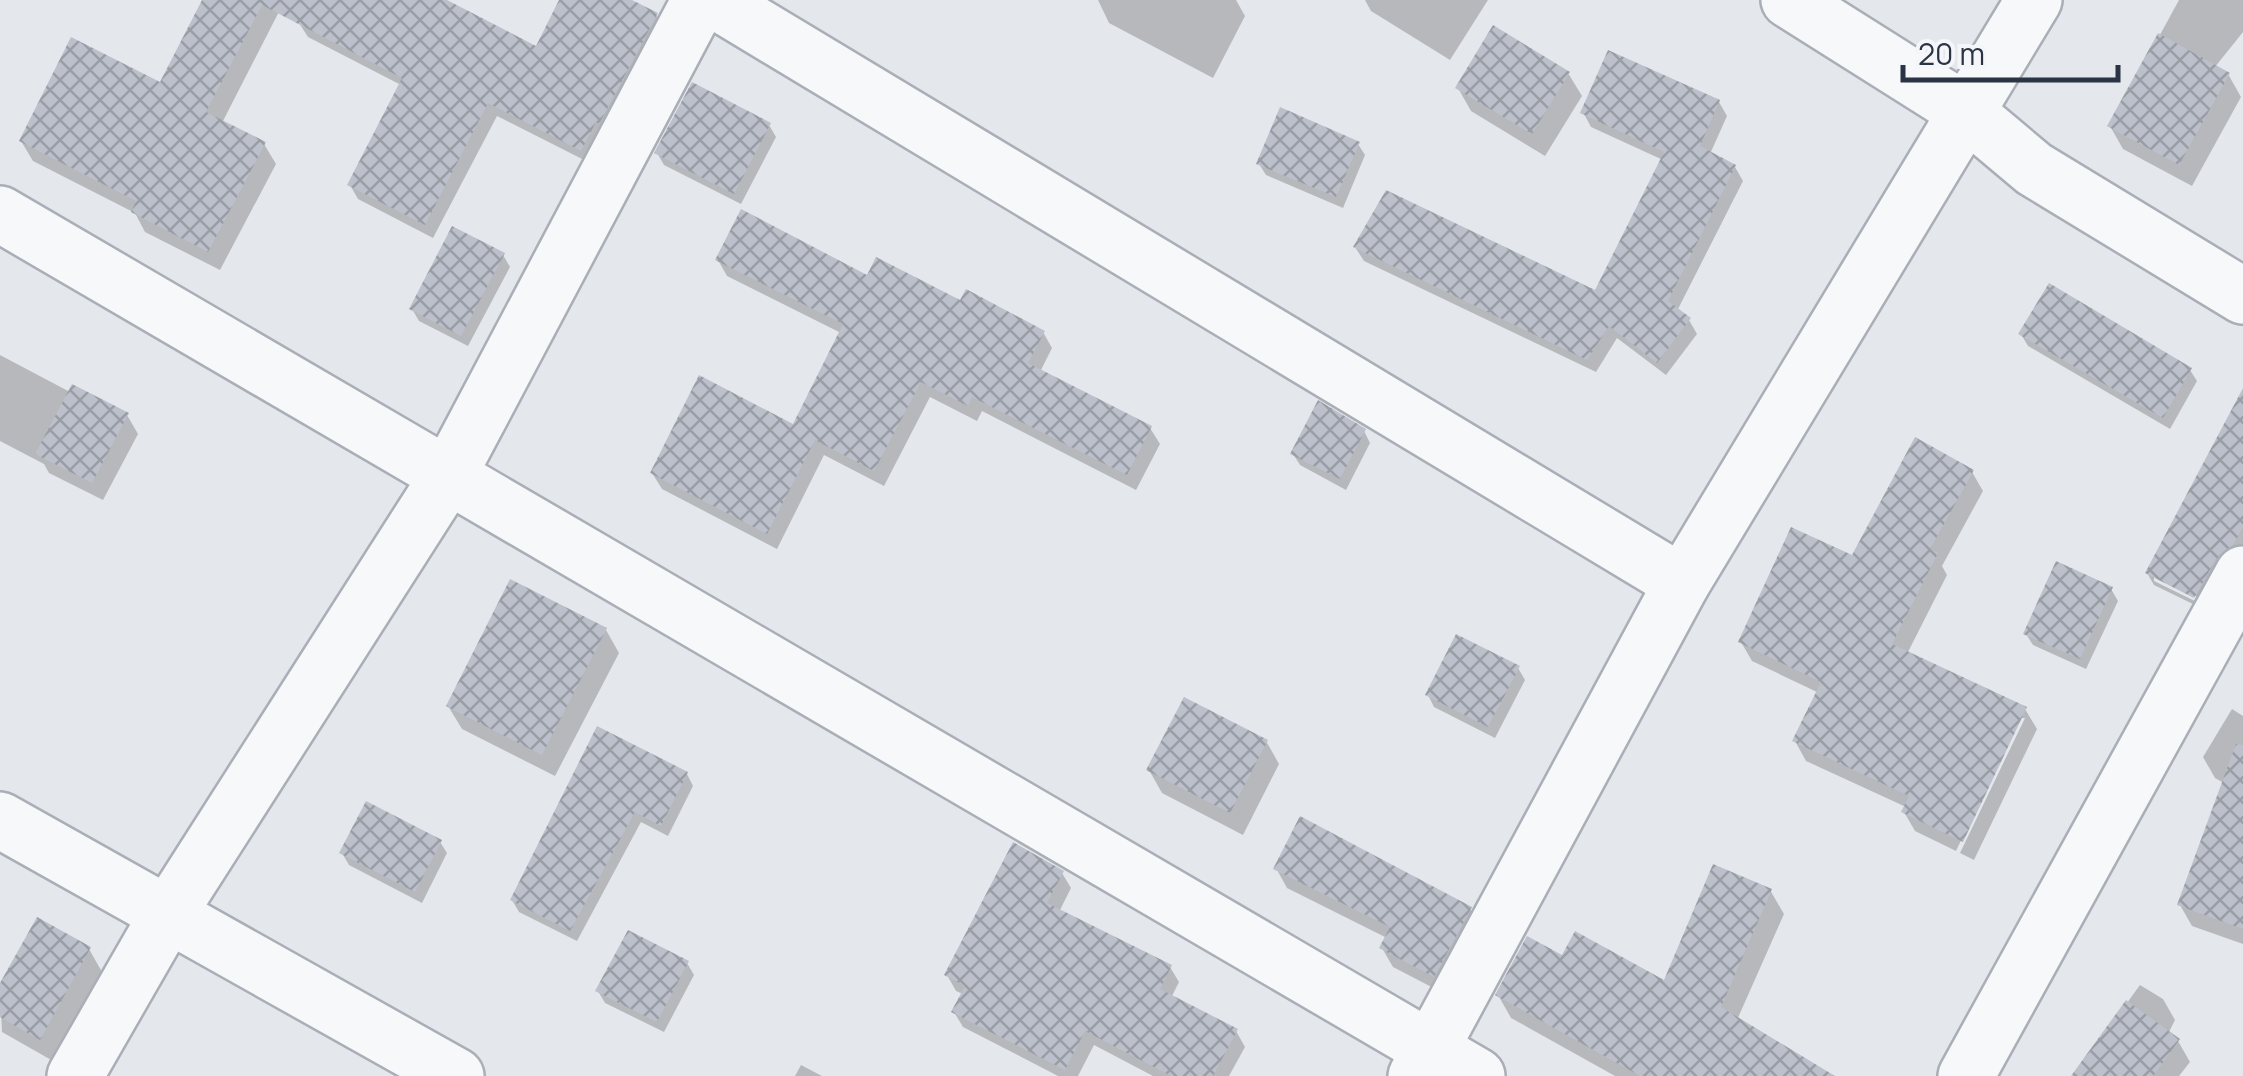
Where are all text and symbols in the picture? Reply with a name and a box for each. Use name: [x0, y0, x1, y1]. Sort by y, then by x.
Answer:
scale bar: [1903, 20, 2118, 82]
text: 20 m: [1918, 33, 1985, 74]

